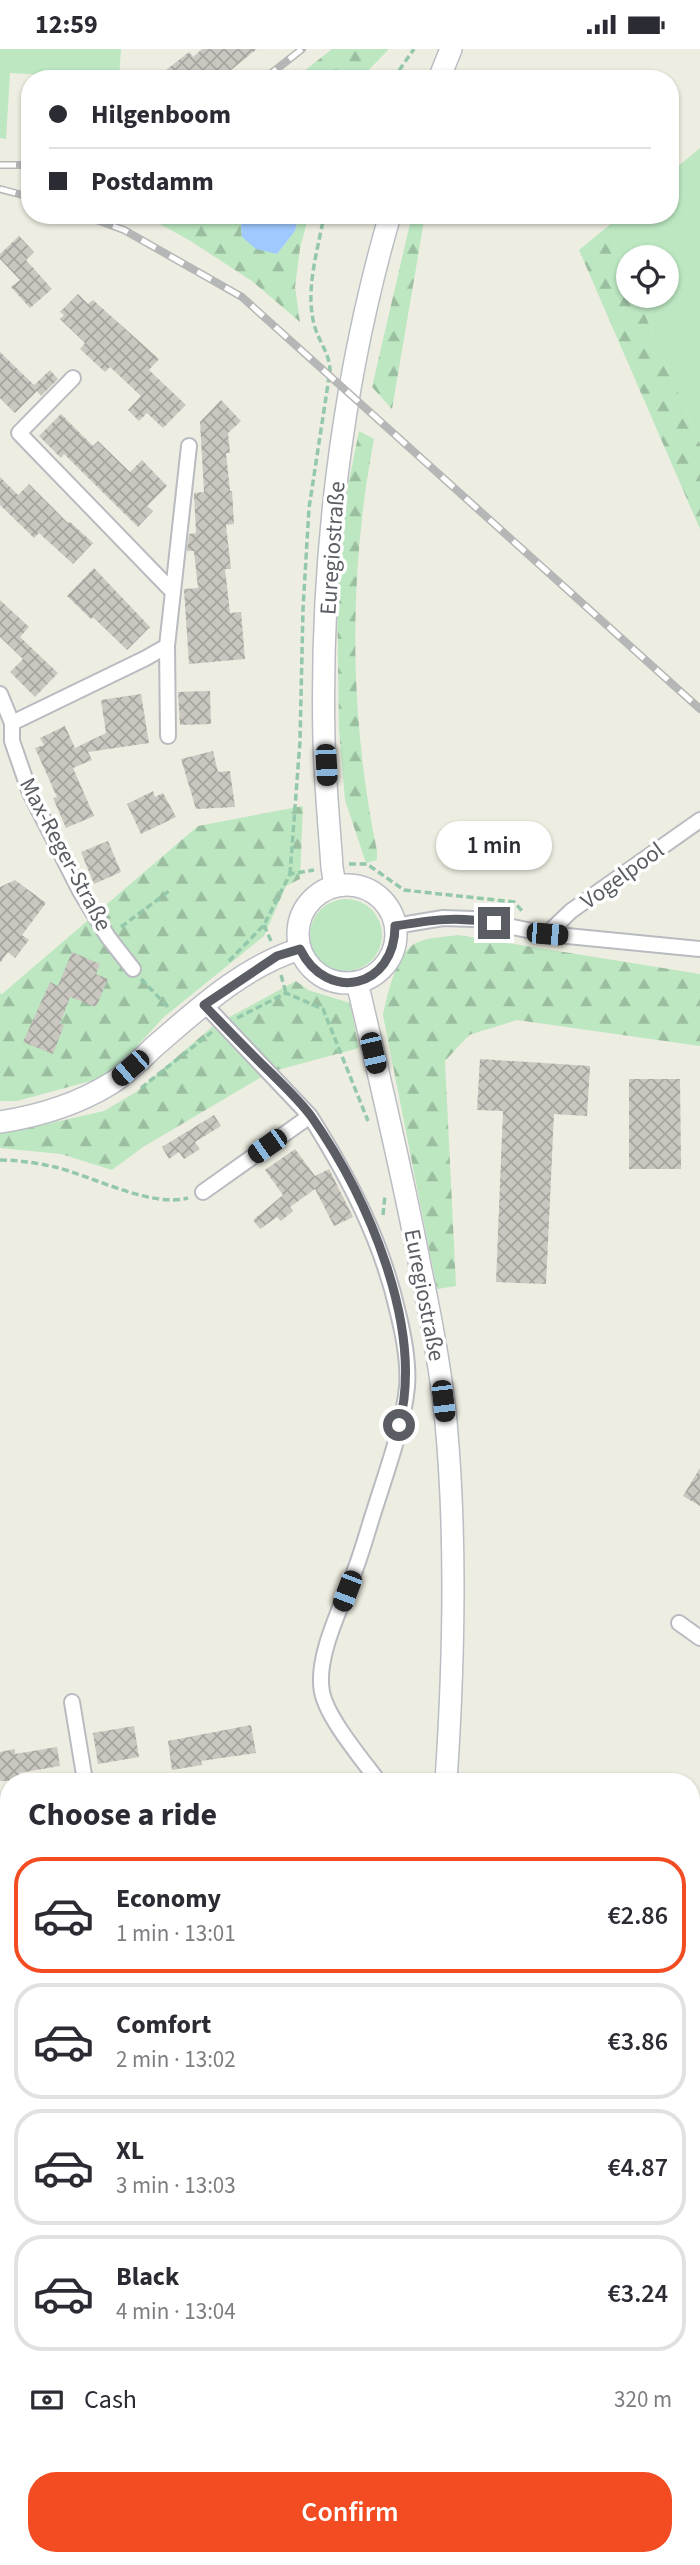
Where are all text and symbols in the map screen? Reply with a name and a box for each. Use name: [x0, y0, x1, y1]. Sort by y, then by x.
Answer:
text: 12:59: [35, 6, 98, 43]
text: Hilgenboom: [91, 96, 231, 133]
text: Postdamm: [91, 163, 214, 200]
map controls: [616, 245, 679, 308]
button: locate: [616, 245, 679, 308]
street label: Euregiostraße: [311, 480, 354, 616]
car: [315, 743, 338, 787]
street label: Max-Reger-Straße: [11, 772, 120, 937]
callout: 1 min: [436, 821, 552, 871]
text: 1 min: [467, 829, 521, 862]
street label: Vogelpool: [574, 834, 671, 917]
route end: [478, 907, 510, 939]
car: [526, 922, 569, 946]
car: [359, 1030, 388, 1076]
car: [108, 1046, 153, 1090]
car: [244, 1125, 291, 1167]
street label: Euregiostraße: [396, 1226, 453, 1364]
car: [431, 1379, 456, 1423]
route start: [383, 1409, 415, 1441]
car: [330, 1568, 365, 1614]
text: Choose a ride: [28, 1792, 217, 1838]
text: Economy: [116, 1880, 221, 1917]
icon: car: [32, 1884, 95, 1947]
text: €2.86: [607, 1897, 668, 1934]
text: 1 min · 13:01: [116, 1917, 236, 1950]
text: Comfort: [116, 2006, 211, 2043]
icon: car: [32, 2010, 95, 2073]
text: €3.86: [607, 2023, 668, 2060]
text: 2 min · 13:02: [116, 2043, 236, 2076]
text: XL: [116, 2132, 144, 2169]
icon: car: [32, 2136, 95, 2199]
text: €4.87: [607, 2149, 668, 2186]
text: 3 min · 13:03: [116, 2169, 236, 2202]
text: Black: [116, 2258, 179, 2295]
icon: car: [32, 2262, 95, 2325]
text: €3.24: [607, 2275, 668, 2312]
text: 4 min · 13:04: [116, 2295, 236, 2328]
icon: cash: [28, 2381, 66, 2419]
text: Cash: [84, 2381, 137, 2418]
text: 320 m: [614, 2383, 672, 2416]
button: Confirm: [28, 2472, 672, 2552]

